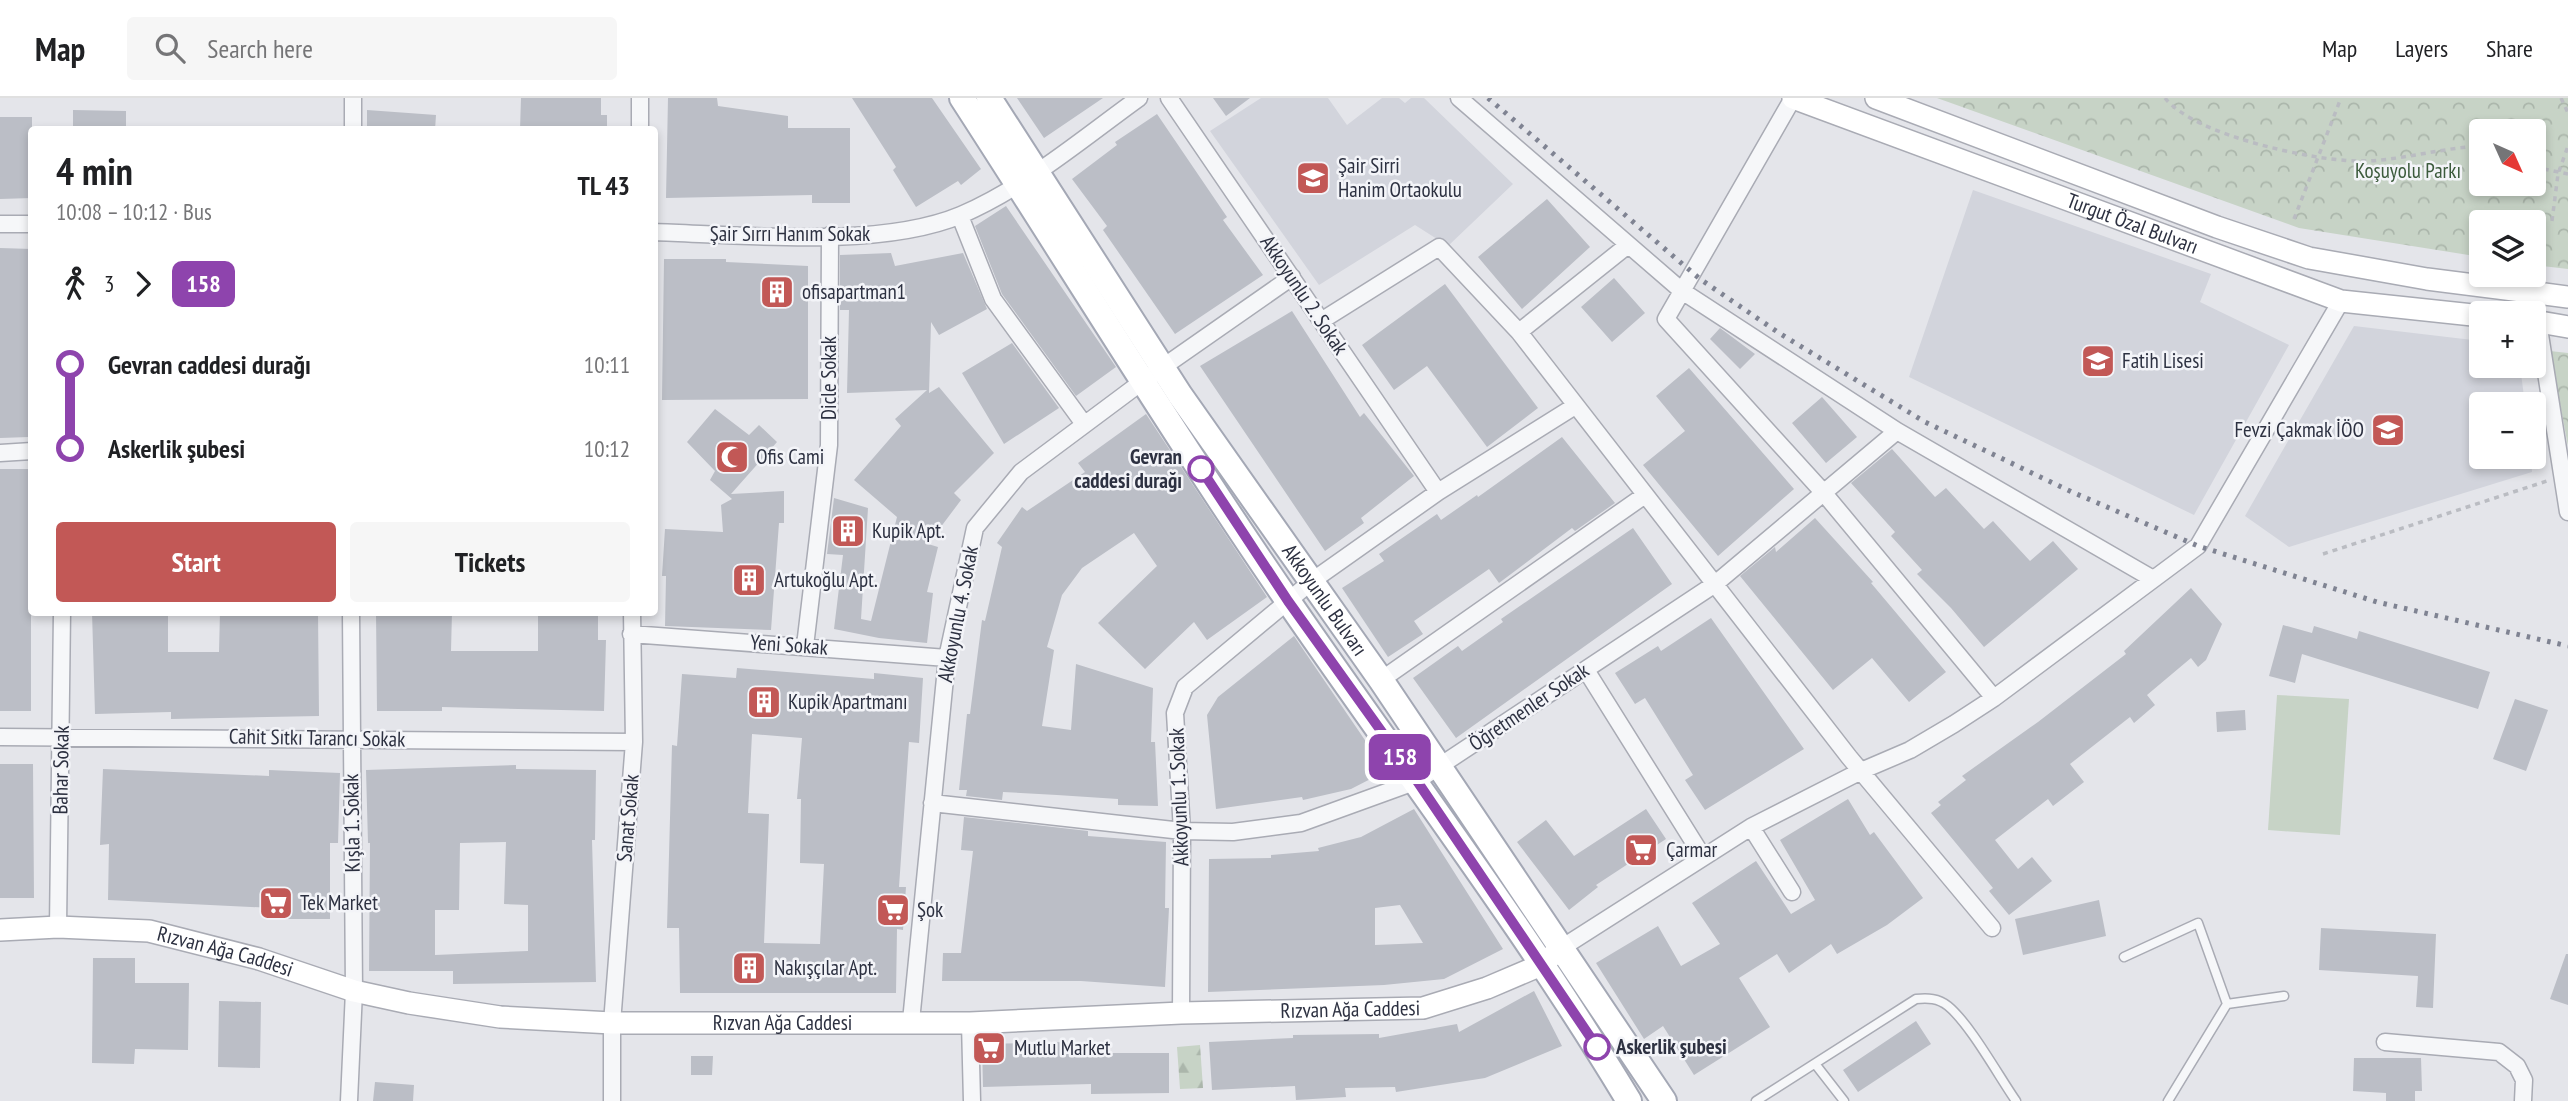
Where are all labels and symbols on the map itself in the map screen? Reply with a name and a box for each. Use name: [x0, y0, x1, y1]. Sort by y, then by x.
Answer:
north arrow: [2469, 119, 2546, 196]
place label: Şair Sirri Hanim Ortaokulu: [1338, 152, 1462, 203]
park label: Koşuyolu Parkı: [2355, 157, 2461, 184]
school or university icon: Şair Sirri Hanim Ortaokulu: [1294, 159, 1332, 197]
street label: Turgut Özal Bulvarı: [2063, 187, 2202, 260]
street label: Şair Sırrı Hanım Sokak: [710, 220, 870, 247]
street label: Akkoyunlu 2. Sokak: [1254, 230, 1354, 360]
building icon: ofisapartman1: [758, 273, 796, 311]
place label: ofisapartman1: [802, 278, 906, 305]
street label: Dicle Sokak: [815, 336, 842, 420]
school or university icon: Fatih Lisesi: [2079, 342, 2117, 380]
place label: Fatih Lisesi: [2122, 347, 2204, 374]
school or university icon: Fevzi Çakmak İÖO: [2369, 411, 2407, 449]
place label: Fevzi Çakmak İÖO: [2234, 416, 2364, 443]
mosque icon: Ofis Cami: [713, 438, 751, 476]
place label: Ofis Cami: [756, 443, 824, 470]
place label: Gevran caddesi durağı: [1074, 443, 1182, 494]
marker: Gevran caddesi durağı: [1188, 456, 1214, 482]
building icon: Kupik Apt.: [829, 512, 867, 550]
place label: Kupik Apt.: [872, 517, 945, 544]
street label: Akkoyunlu Bulvarı: [1276, 539, 1374, 661]
street label: Akkoyunlu 4. Sokak: [931, 543, 984, 685]
building icon: Artukoğlu Apt.: [730, 561, 768, 599]
place label: Artukoğlu Apt.: [774, 566, 878, 593]
street label: Yeni Sokak: [749, 628, 829, 661]
street label: Öğretmenler Sokak: [1464, 657, 1594, 757]
building icon: Kupik Apartmanı: [745, 683, 783, 721]
place label: Kupik Apartmanı: [788, 688, 908, 715]
street label: Cahit Sıtkı Tarancı Sokak: [229, 722, 405, 753]
street label: Bahar Sokak: [46, 725, 75, 815]
street label: Akkoyunlu 1. Sokak: [1163, 727, 1194, 867]
line badge: 158: [1360, 734, 1440, 780]
street label: Kışla 1. Sokak: [337, 773, 366, 873]
street label: Sanat Sokak: [610, 773, 645, 863]
supermarket icon: Çarmar: [1622, 831, 1660, 869]
place label: Çarmar: [1666, 836, 1718, 863]
supermarket icon: Tek Market: [257, 884, 295, 922]
place label: Tek Market: [300, 889, 378, 916]
supermarket icon: Şok: [874, 891, 912, 929]
place label: Şok: [917, 896, 943, 923]
street label: Rızvan Ağa Caddesi: [154, 920, 297, 983]
building icon: Nakışçılar Apt.: [730, 949, 768, 987]
place label: Nakışçılar Apt.: [774, 954, 877, 981]
street label: Rızvan Ağa Caddesi: [1280, 994, 1420, 1024]
street label: Rızvan Ağa Caddesi: [713, 1009, 852, 1036]
supermarket icon: Mutlu Market: [970, 1029, 1008, 1067]
place label: Askerlik şubesi: [1615, 1033, 1727, 1060]
place label: Mutlu Market: [1014, 1034, 1111, 1061]
marker: Askerlik şubesi: [1584, 1034, 1610, 1060]

